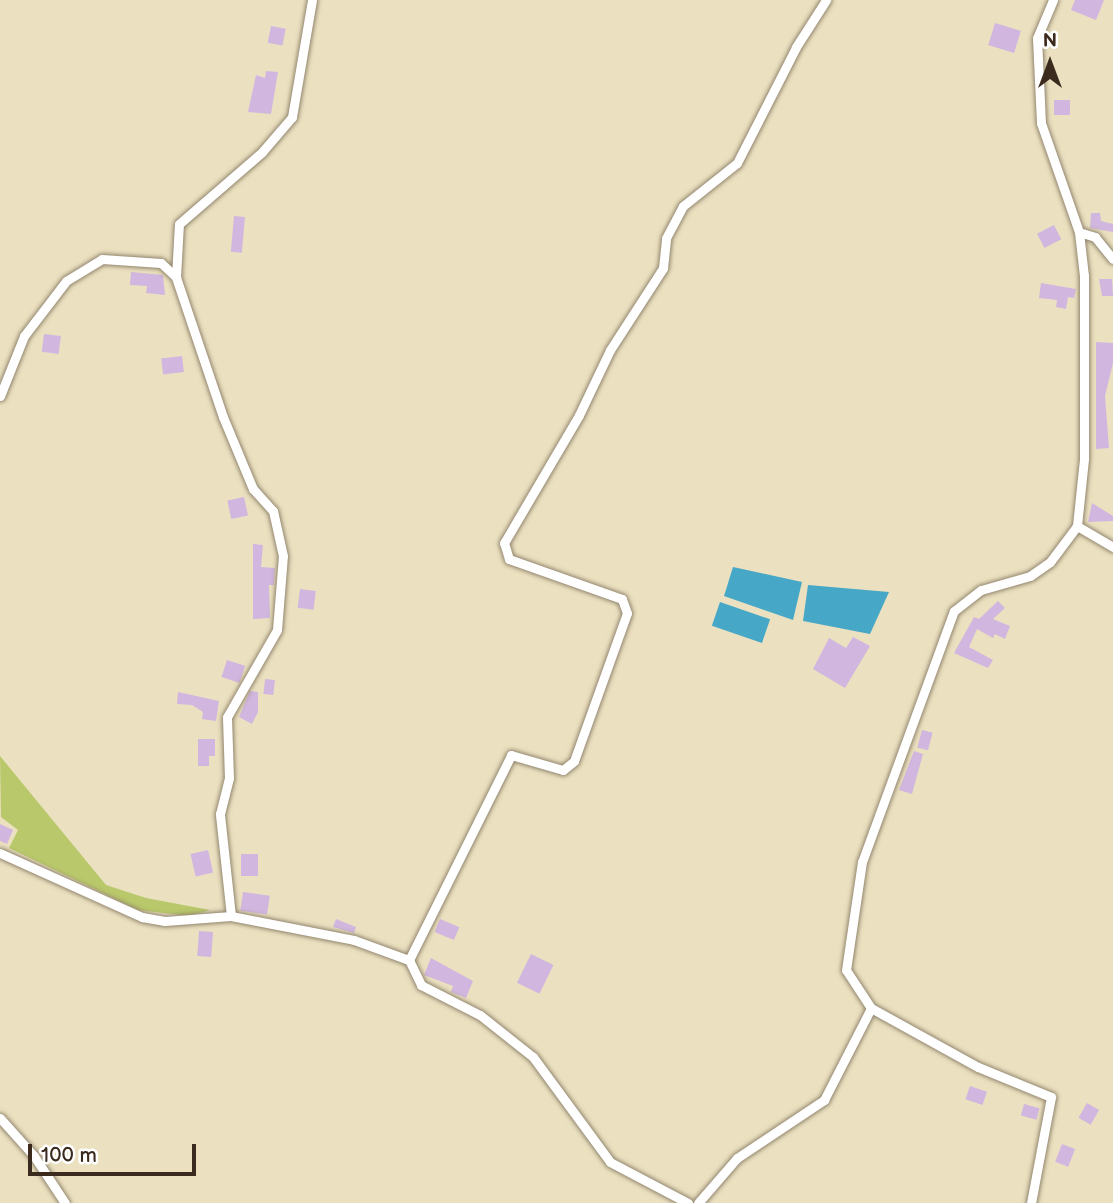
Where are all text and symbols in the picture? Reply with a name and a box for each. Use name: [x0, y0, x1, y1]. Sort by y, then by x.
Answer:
north arrow: [1015, 28, 1085, 98]
text: N: [1043, 30, 1057, 53]
scale bar: [32, 1130, 200, 1174]
text: 100 m: [41, 1143, 97, 1168]

